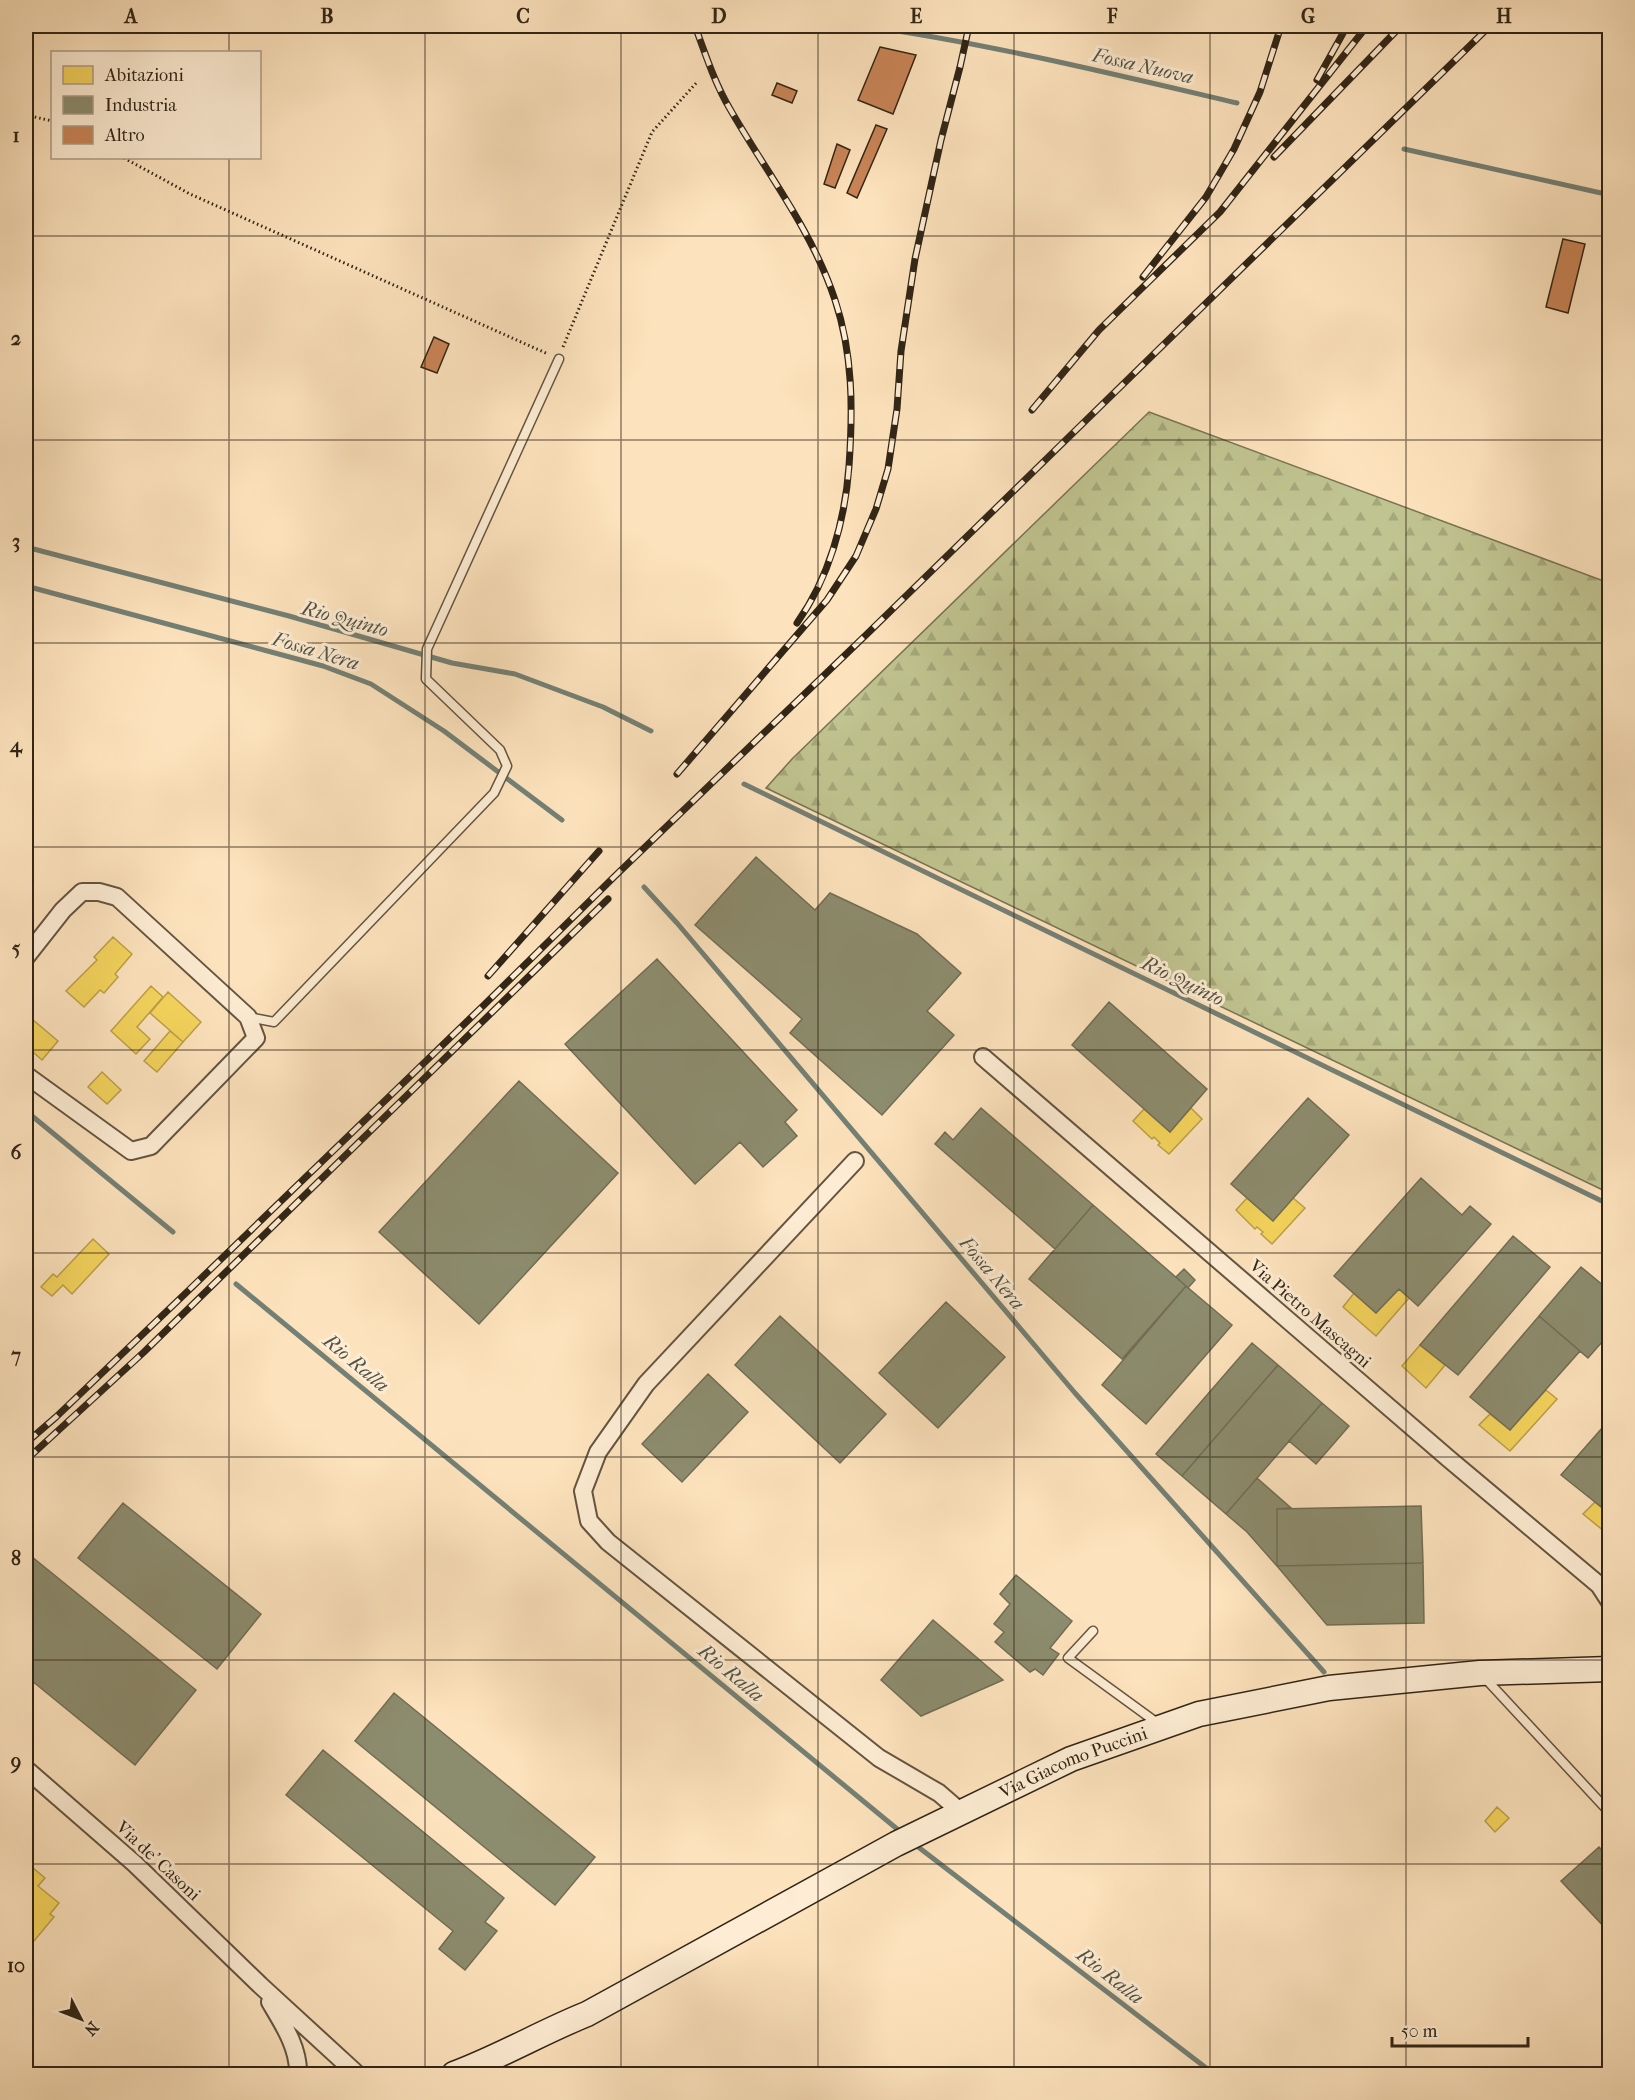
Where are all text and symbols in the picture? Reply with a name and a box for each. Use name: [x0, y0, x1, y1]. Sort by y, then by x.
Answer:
text: A: [123, 5, 139, 28]
text: B: [320, 5, 334, 28]
text: C: [516, 5, 530, 28]
text: D: [711, 5, 727, 28]
text: E: [910, 5, 922, 28]
text: F: [1106, 5, 1118, 28]
text: G: [1301, 5, 1315, 28]
text: H: [1496, 5, 1512, 28]
water label: Fossa Nuova: [1090, 43, 1196, 89]
legend: [51, 51, 261, 159]
text: Abitazioni: [104, 65, 185, 86]
text: Industria: [105, 95, 177, 116]
text: 1: [12, 124, 20, 147]
text: Altro: [104, 125, 145, 146]
text: 2: [11, 327, 21, 350]
text: 3: [12, 530, 20, 553]
water label: Rio Quinto: [297, 596, 391, 643]
water label: Fossa Nera: [269, 627, 362, 675]
text: 4: [9, 734, 23, 758]
text: 5: [12, 937, 21, 960]
water label: Rio Quinto: [1136, 950, 1228, 1012]
text: 6: [11, 1141, 23, 1164]
water label: Fossa Nera: [954, 1231, 1029, 1314]
street label: Via Pietro Mascagni: [1244, 1255, 1376, 1373]
water label: Rio Ralla: [317, 1328, 393, 1397]
text: 7: [10, 1344, 21, 1367]
text: 8: [11, 1547, 21, 1570]
water label: Rio Ralla: [692, 1638, 768, 1707]
street label: Via Giacomo Puccini: [995, 1722, 1151, 1803]
text: 9: [10, 1751, 21, 1774]
street label: Via de' Casoni: [111, 1816, 205, 1906]
water label: Rio Ralla: [1071, 1942, 1148, 2009]
text: 10: [7, 1954, 25, 1977]
north arrow: [51, 1989, 111, 2049]
scale bar: [1392, 2010, 1528, 2048]
text: N: [80, 2018, 103, 2040]
text: 50 m: [1401, 2021, 1438, 2042]

